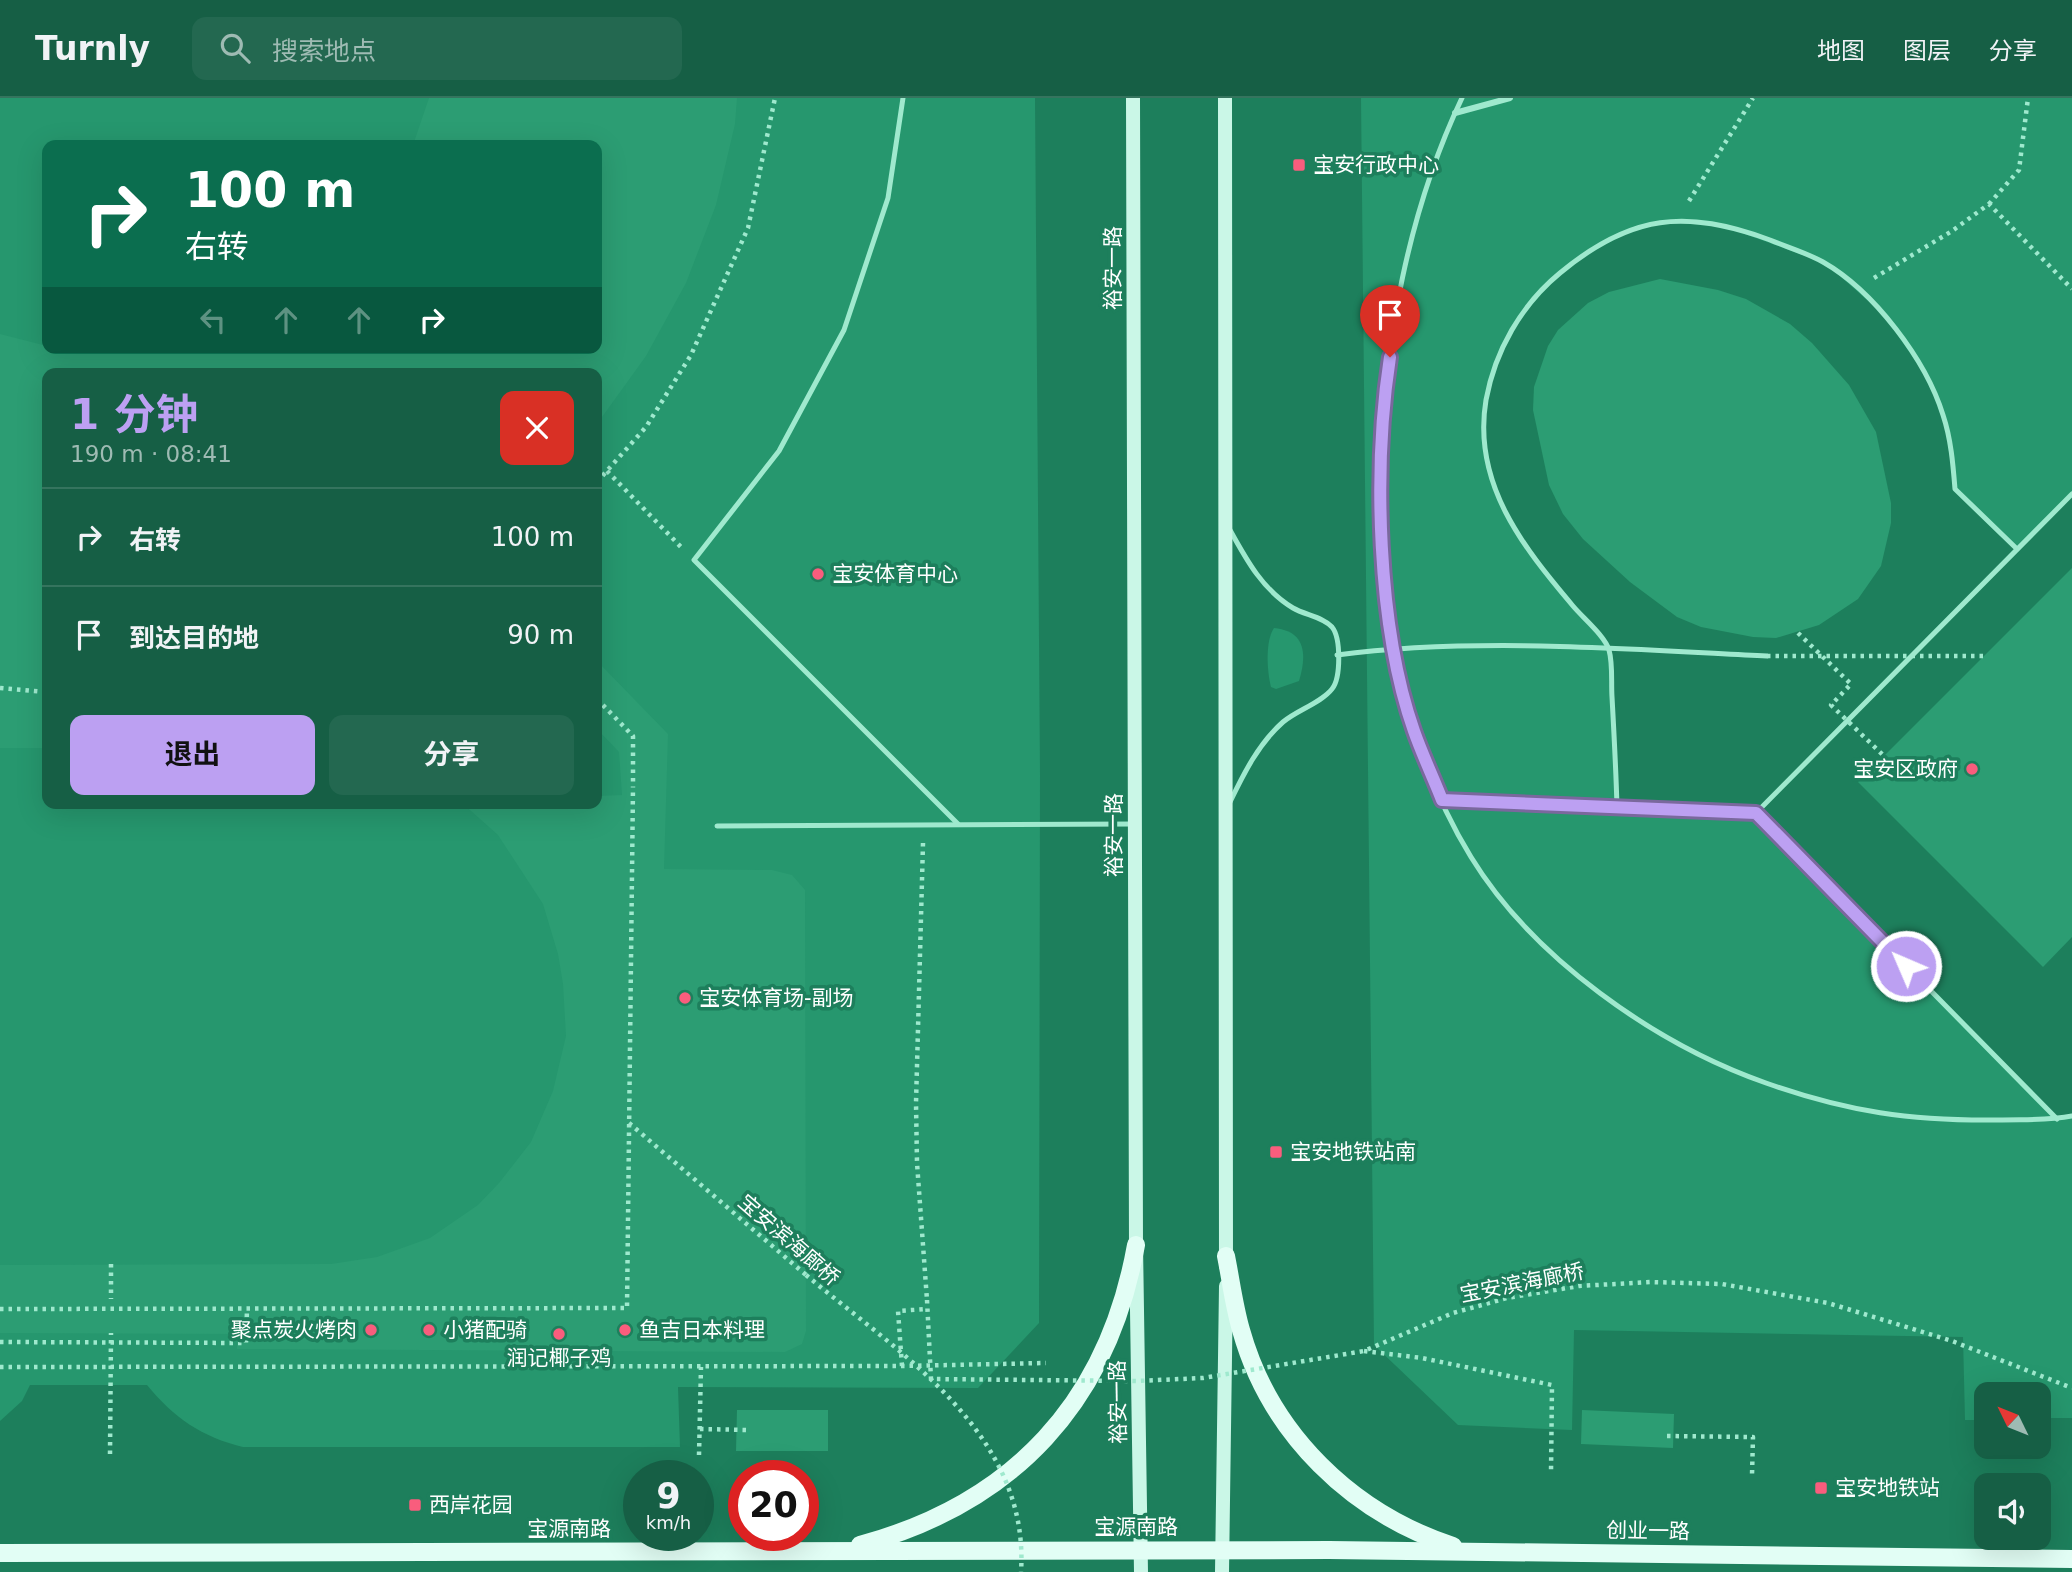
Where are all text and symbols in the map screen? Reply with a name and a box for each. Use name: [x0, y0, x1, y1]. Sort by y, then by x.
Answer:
search box: [192, 17, 682, 80]
text: Turnly: [35, 29, 150, 68]
icon: search: [216, 29, 254, 67]
text: 搜索地点: [272, 36, 376, 66]
text: 地图: [1817, 37, 1865, 65]
text: 图层: [1903, 37, 1951, 65]
text: 分享: [1989, 37, 2037, 65]
place label: 宝安行政中心: [1313, 153, 1439, 177]
marker: 宝安行政中心: [1291, 157, 1307, 173]
text: 100 m: [185, 162, 355, 219]
icon: right: [70, 168, 161, 259]
street label: 裕安一路: [1101, 226, 1125, 310]
text: 右转: [185, 228, 249, 266]
pin: [1360, 285, 1420, 357]
icon: arrive: [1371, 296, 1409, 334]
icon: left: [194, 301, 232, 339]
icon: ahead: [267, 301, 305, 339]
icon: ahead: [340, 301, 378, 339]
icon: right: [413, 301, 451, 339]
text: 1 分钟: [70, 390, 198, 439]
button: close: [500, 391, 574, 465]
text: 190 m · 08:41: [70, 441, 232, 467]
icon: right: [70, 518, 108, 556]
text: 100 m: [491, 522, 574, 552]
text: 右转: [129, 525, 181, 555]
place label: 宝安体育中心: [832, 562, 958, 586]
marker: 宝安体育中心: [810, 566, 826, 582]
icon: arrive: [70, 616, 108, 654]
text: 90 m: [507, 620, 574, 650]
text: 到达目的地: [129, 623, 259, 653]
button: 退出: [70, 715, 315, 795]
button: 分享: [329, 715, 574, 795]
place label: 宝安区政府: [1853, 757, 1958, 781]
marker: 宝安区政府: [1964, 761, 1980, 777]
street label: 裕安一路: [1102, 793, 1126, 877]
position arrow: [1869, 929, 1943, 1003]
place label: 宝安体育场-副场: [699, 986, 854, 1010]
marker: 宝安体育场-副场: [677, 990, 693, 1006]
place label: 宝安地铁站南: [1290, 1140, 1416, 1164]
marker: 宝安地铁站南: [1268, 1144, 1284, 1160]
street label: 宝安滨海廊桥: [734, 1190, 844, 1290]
street label: 宝安滨海廊桥: [1458, 1259, 1586, 1307]
place label: 聚点炭火烤肉: [231, 1318, 357, 1342]
place label: 小猪配骑: [443, 1318, 527, 1342]
place label: 鱼吉日本料理: [639, 1318, 765, 1342]
marker: 聚点炭火烤肉: [363, 1322, 379, 1338]
marker: 小猪配骑: [421, 1322, 437, 1338]
marker: 鱼吉日本料理: [617, 1322, 633, 1338]
marker: 润记椰子鸡: [551, 1326, 567, 1342]
place label: 润记椰子鸡: [507, 1346, 612, 1370]
street label: 裕安一路: [1105, 1360, 1131, 1444]
north arrow: [1974, 1382, 2051, 1460]
map controls: [1974, 1382, 2051, 1550]
speed limit sign: 20: [728, 1460, 819, 1551]
button: sound: [1974, 1473, 2051, 1550]
text: 9: [656, 1476, 681, 1516]
place label: 宝安地铁站: [1835, 1476, 1940, 1500]
marker: 宝安地铁站: [1813, 1480, 1829, 1496]
place label: 西岸花园: [429, 1493, 513, 1517]
marker: 西岸花园: [407, 1497, 423, 1513]
text: km/h: [646, 1512, 691, 1533]
street label: 宝源南路: [1094, 1515, 1178, 1539]
street label: 宝源南路: [527, 1517, 611, 1541]
street label: 创业一路: [1606, 1518, 1690, 1544]

